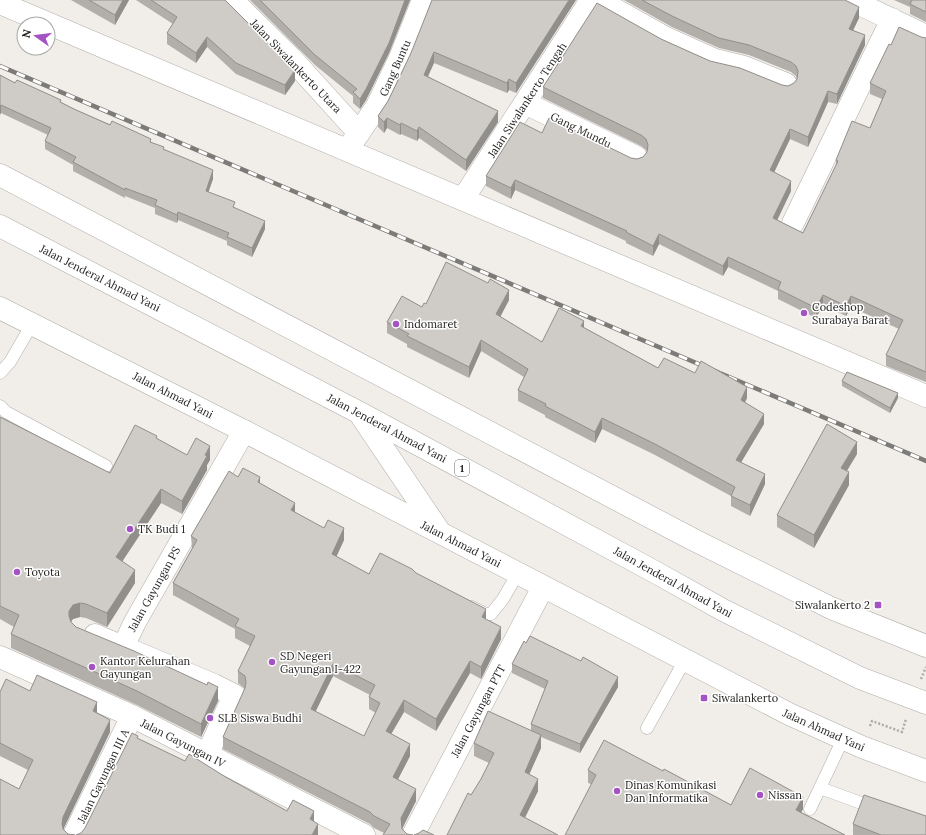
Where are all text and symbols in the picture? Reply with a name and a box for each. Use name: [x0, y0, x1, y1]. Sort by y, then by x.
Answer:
street label: Jalan Siwalankerto Utara: [247, 15, 345, 116]
north arrow: [16, 16, 56, 56]
text: N: [18, 27, 34, 39]
street label: Gang Buntu: [376, 37, 414, 98]
street label: Jalan Siwalankerto Tengah: [484, 39, 570, 161]
street label: Gang Mundu: [548, 109, 614, 151]
street label: Jalan Jenderal Ahmad Yani: [36, 241, 163, 315]
place label: Codeshop Surabaya Barat: [812, 300, 889, 327]
marker: Codeshop Surabaya Barat: [799, 308, 809, 318]
place label: Indomaret: [404, 317, 458, 331]
marker: Indomaret: [391, 319, 401, 329]
street label: Jalan Ahmad Yani: [130, 368, 215, 421]
street label: Jalan Jenderal Ahmad Yani: [324, 390, 449, 466]
road number: 1: [455, 460, 469, 476]
street label: Jalan Ahmad Yani: [418, 517, 503, 570]
place label: TK Budi 1: [138, 522, 185, 536]
marker: TK Budi 1: [125, 524, 135, 534]
street label: Jalan Jenderal Ahmad Yani: [610, 543, 735, 620]
street label: Jalan Gayungan PS: [124, 544, 183, 635]
place label: Toyota: [25, 565, 60, 579]
marker: Toyota: [12, 567, 22, 577]
place label: Siwalankerto 2: [795, 598, 870, 612]
marker: Siwalankerto 2: [873, 600, 883, 610]
place label: SD Negeri Gayungan I-422: [280, 649, 361, 676]
place label: Kantor Kelurahan Gayungan: [100, 654, 191, 681]
marker: SD Negeri Gayungan I-422: [267, 657, 277, 667]
marker: Kantor Kelurahan Gayungan: [87, 662, 97, 672]
street label: Jalan Gayungan PTT: [447, 662, 508, 761]
place label: Siwalankerto: [712, 691, 778, 705]
marker: Siwalankerto: [699, 693, 709, 703]
street label: Jalan Ahmad Yani: [780, 705, 867, 754]
place label: SLB Siswa Budhi: [218, 711, 302, 725]
marker: SLB Siswa Budhi: [205, 713, 215, 723]
street label: Jalan Gayungan IV: [137, 715, 228, 771]
street label: Jalan Gayungan III A: [74, 726, 132, 826]
place label: Dinas Komunikasi Dan Informatika: [625, 778, 716, 805]
marker: Dinas Komunikasi Dan Informatika: [612, 786, 622, 796]
place label: Nissan: [768, 788, 802, 802]
marker: Nissan: [755, 790, 765, 800]

